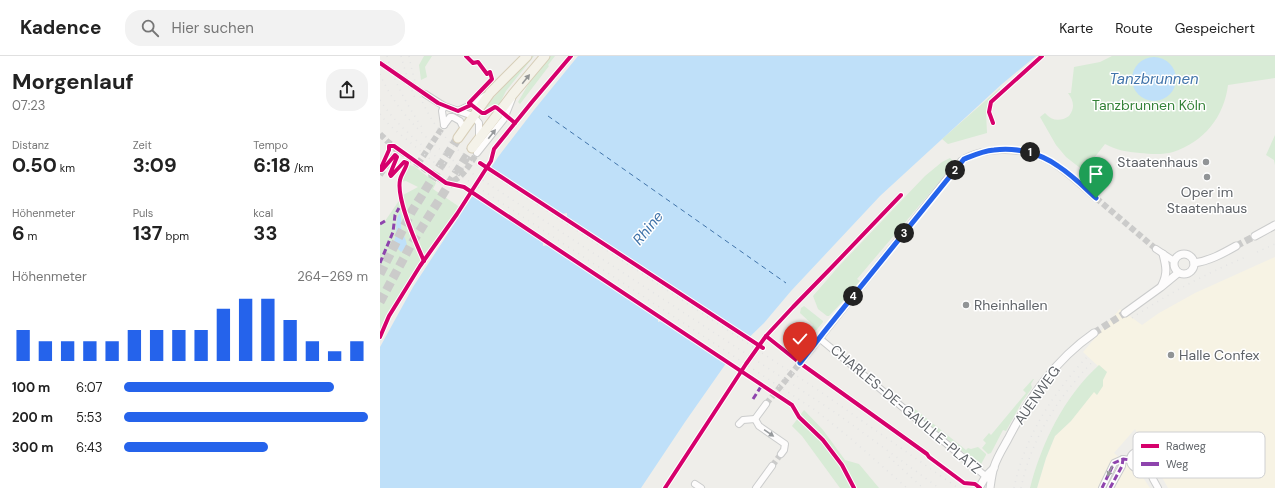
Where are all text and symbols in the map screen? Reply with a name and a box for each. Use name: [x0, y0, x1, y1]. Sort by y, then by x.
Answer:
search box: [125, 10, 405, 46]
text: Kadence: [20, 15, 101, 40]
icon: search: [139, 17, 161, 39]
text: Hier suchen: [171, 18, 254, 38]
text: Karte: [1059, 19, 1093, 37]
text: Route: [1115, 19, 1153, 37]
text: Gespeichert: [1175, 19, 1255, 37]
text: Morgenlauf: [12, 67, 134, 96]
button: share: [326, 69, 368, 111]
water label: Tanzbrunnen: [1109, 69, 1199, 89]
one-way arrow: [521, 73, 530, 84]
park label: Tanzbrunnen Köln: [1092, 96, 1206, 114]
text: 07:23: [12, 97, 45, 114]
one-way arrow: [487, 129, 496, 140]
text: Distanz: [12, 138, 49, 152]
text: Zeit: [133, 138, 152, 152]
text: Tempo: [253, 138, 288, 152]
pin: 1: [1020, 142, 1040, 162]
text: 1: [1028, 145, 1032, 159]
text: 0.50: [12, 152, 57, 178]
text: 3:09: [133, 152, 177, 178]
text: 6:18: [253, 152, 291, 178]
place label: Staatenhaus: [1117, 153, 1198, 171]
pin: [1079, 157, 1113, 198]
marker: Staatenhaus: [1201, 157, 1211, 167]
pin: 2: [945, 160, 965, 180]
text: km: [57, 161, 75, 175]
text: /km: [291, 161, 314, 175]
text: 2: [952, 163, 958, 177]
icon: arrive: [1085, 163, 1107, 185]
marker: Oper im Staatenhaus: [1202, 172, 1212, 182]
place label: Oper im Staatenhaus: [1167, 183, 1247, 217]
text: Höhenmeter: [12, 206, 75, 220]
text: Puls: [133, 206, 153, 220]
text: kcal: [253, 206, 273, 220]
water label: Rhine: [628, 206, 668, 249]
text: 6: [12, 220, 25, 246]
text: 137: [133, 220, 163, 246]
text: 33: [253, 220, 277, 246]
pin: 3: [894, 223, 914, 243]
text: 3: [901, 226, 907, 240]
text: m: [25, 229, 37, 243]
text: bpm: [163, 229, 189, 243]
text: Höhenmeter: [12, 268, 87, 285]
text: 264–269 m: [297, 268, 368, 285]
pin: 4: [843, 286, 863, 306]
text: 4: [849, 289, 857, 303]
place label: Rheinhallen: [974, 296, 1048, 314]
marker: Rheinhallen: [961, 300, 971, 310]
pin: [783, 322, 817, 363]
icon: check: [789, 328, 811, 350]
street label: CHARLES-DE-GAULLE-PLATZ: [827, 341, 985, 477]
place label: Halle Confex: [1179, 346, 1260, 364]
marker: Halle Confex: [1166, 350, 1176, 360]
street label: AUENWEG: [1010, 362, 1064, 428]
text: 100 m: [12, 379, 50, 396]
text: 6:07: [76, 379, 102, 396]
text: 200 m: [12, 409, 53, 426]
text: 5:53: [76, 409, 102, 426]
one-way arrow: [763, 429, 774, 437]
legend: [1133, 432, 1265, 478]
text: 300 m: [12, 439, 53, 456]
text: 6:43: [76, 439, 102, 456]
text: Radweg: [1166, 439, 1206, 453]
text: Weg: [1166, 457, 1188, 471]
one-way arrow: [1107, 465, 1113, 477]

